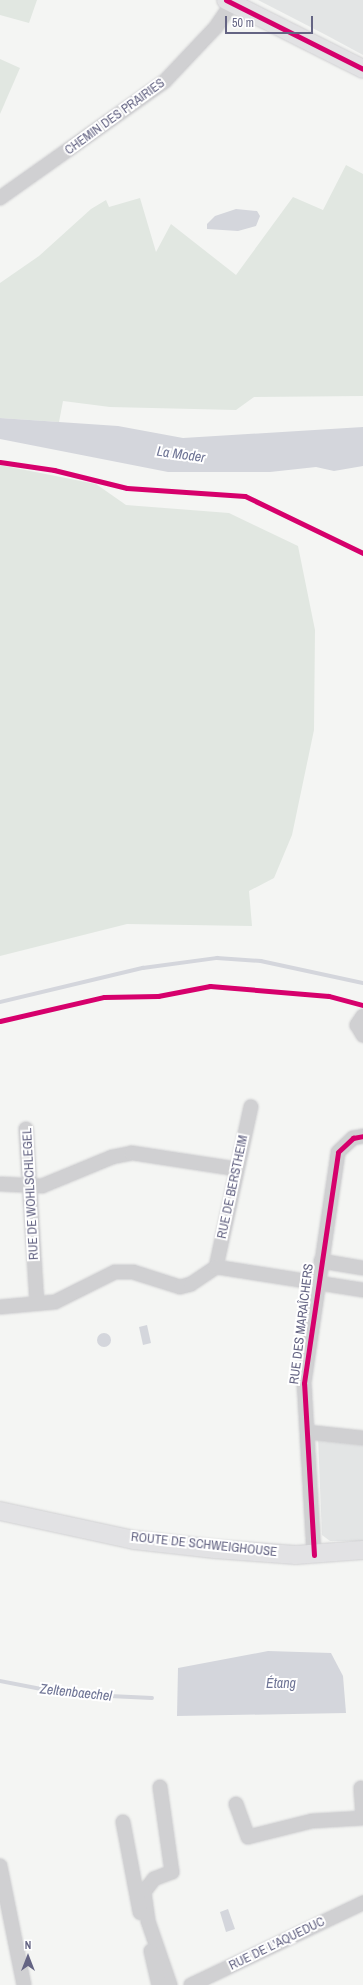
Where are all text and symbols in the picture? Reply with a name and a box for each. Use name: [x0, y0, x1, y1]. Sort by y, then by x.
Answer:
scale bar: [227, 8, 315, 34]
text: 50 m: [232, 15, 254, 31]
street label: CHEMIN DES PRAIRIES: [62, 76, 168, 158]
water label: La Moder: [156, 442, 206, 466]
street label: RUE DE WOHLSCHLEGEL: [20, 1128, 42, 1260]
street label: RUE DE BERSTHEIM: [214, 1134, 252, 1240]
street label: RUE DES MARAÎCHERS: [287, 1263, 317, 1385]
street label: ROUTE DE SCHWEIGHOUSE: [130, 1530, 278, 1560]
water label: Étang: [266, 1675, 296, 1691]
water label: Zeltenbaechel: [39, 1680, 113, 1704]
street label: RUE DE L'AQUEDUC: [227, 1914, 327, 1974]
north arrow: [8, 1937, 48, 1977]
text: N: [25, 1938, 31, 1952]

